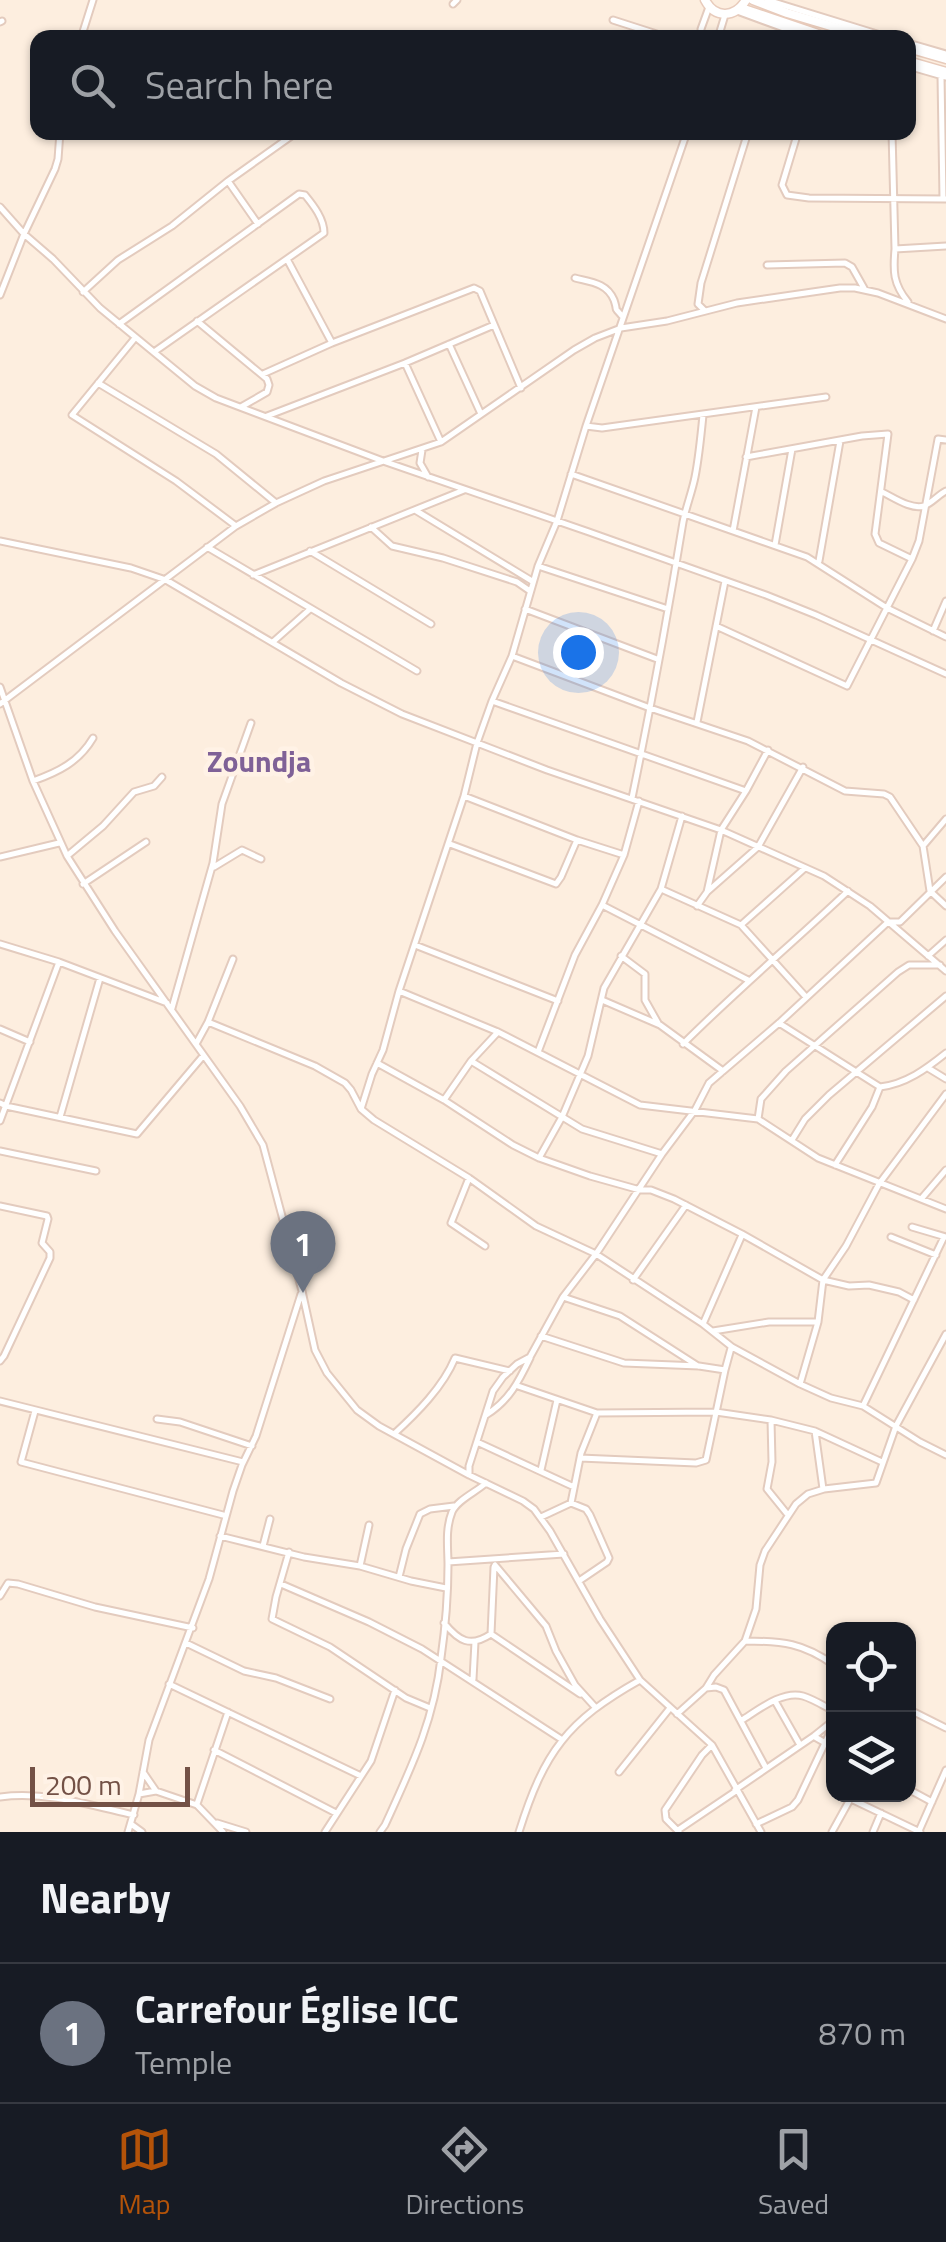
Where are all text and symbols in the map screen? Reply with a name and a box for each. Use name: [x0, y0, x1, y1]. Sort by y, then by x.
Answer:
search box: [30, 30, 916, 140]
text: Search here: [145, 56, 333, 114]
icon: search: [65, 58, 120, 113]
your location: [553, 627, 604, 678]
district label: Zoundja: [207, 738, 311, 784]
pin: 1: [270, 1210, 336, 1293]
map controls: [826, 1622, 916, 1802]
button: locate: [826, 1622, 916, 1712]
button: layers: [826, 1712, 916, 1802]
scale bar: [30, 1762, 190, 1806]
text: 200 m: [45, 1763, 122, 1806]
text: Nearby: [40, 1865, 171, 1929]
text: Carrefour Église ICC: [135, 1980, 459, 2038]
text: 1: [64, 2009, 81, 2057]
text: 870 m: [818, 2009, 906, 2057]
text: Temple: [135, 2038, 232, 2086]
tab: Map: [117, 2122, 172, 2225]
tab: Directions: [406, 2122, 524, 2225]
tab: Saved: [758, 2122, 829, 2225]

